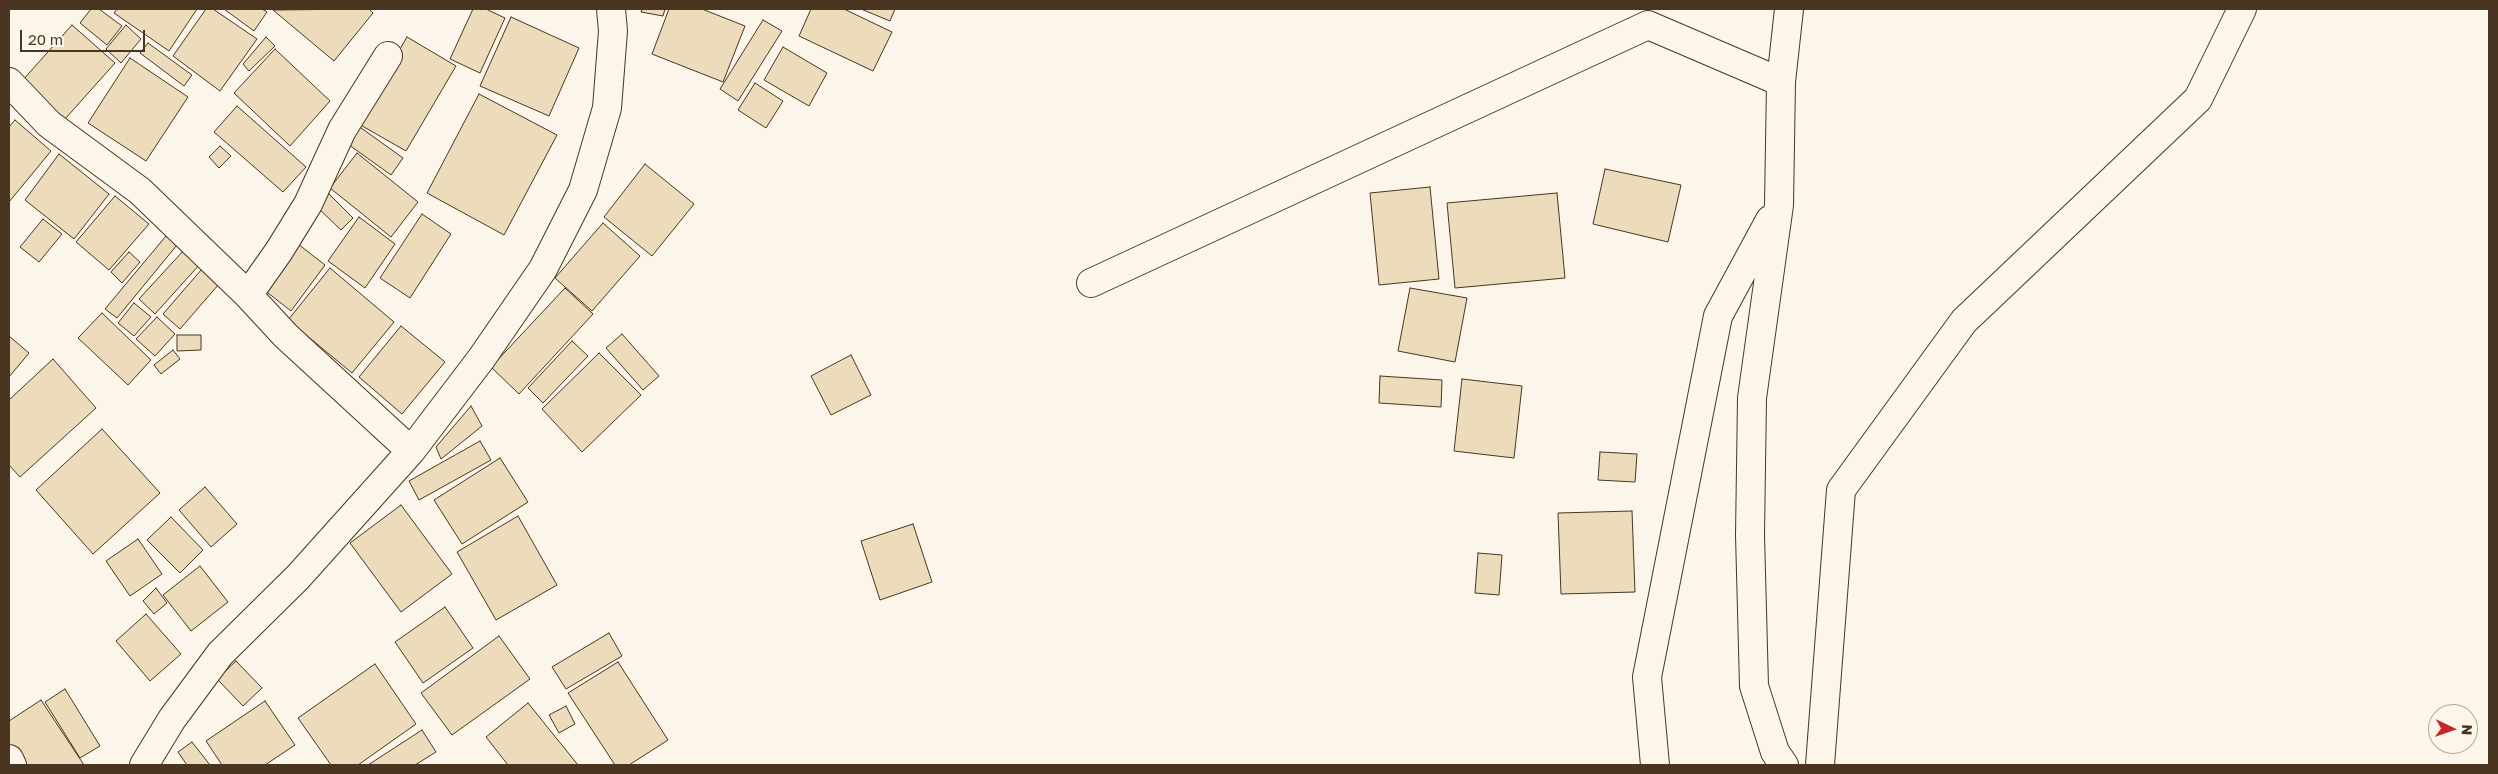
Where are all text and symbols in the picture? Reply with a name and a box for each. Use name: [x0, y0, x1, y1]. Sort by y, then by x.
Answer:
scale bar: [22, 20, 148, 52]
text: 20 m: [28, 30, 63, 48]
north arrow: [2428, 704, 2478, 754]
text: N: [2459, 724, 2476, 736]

